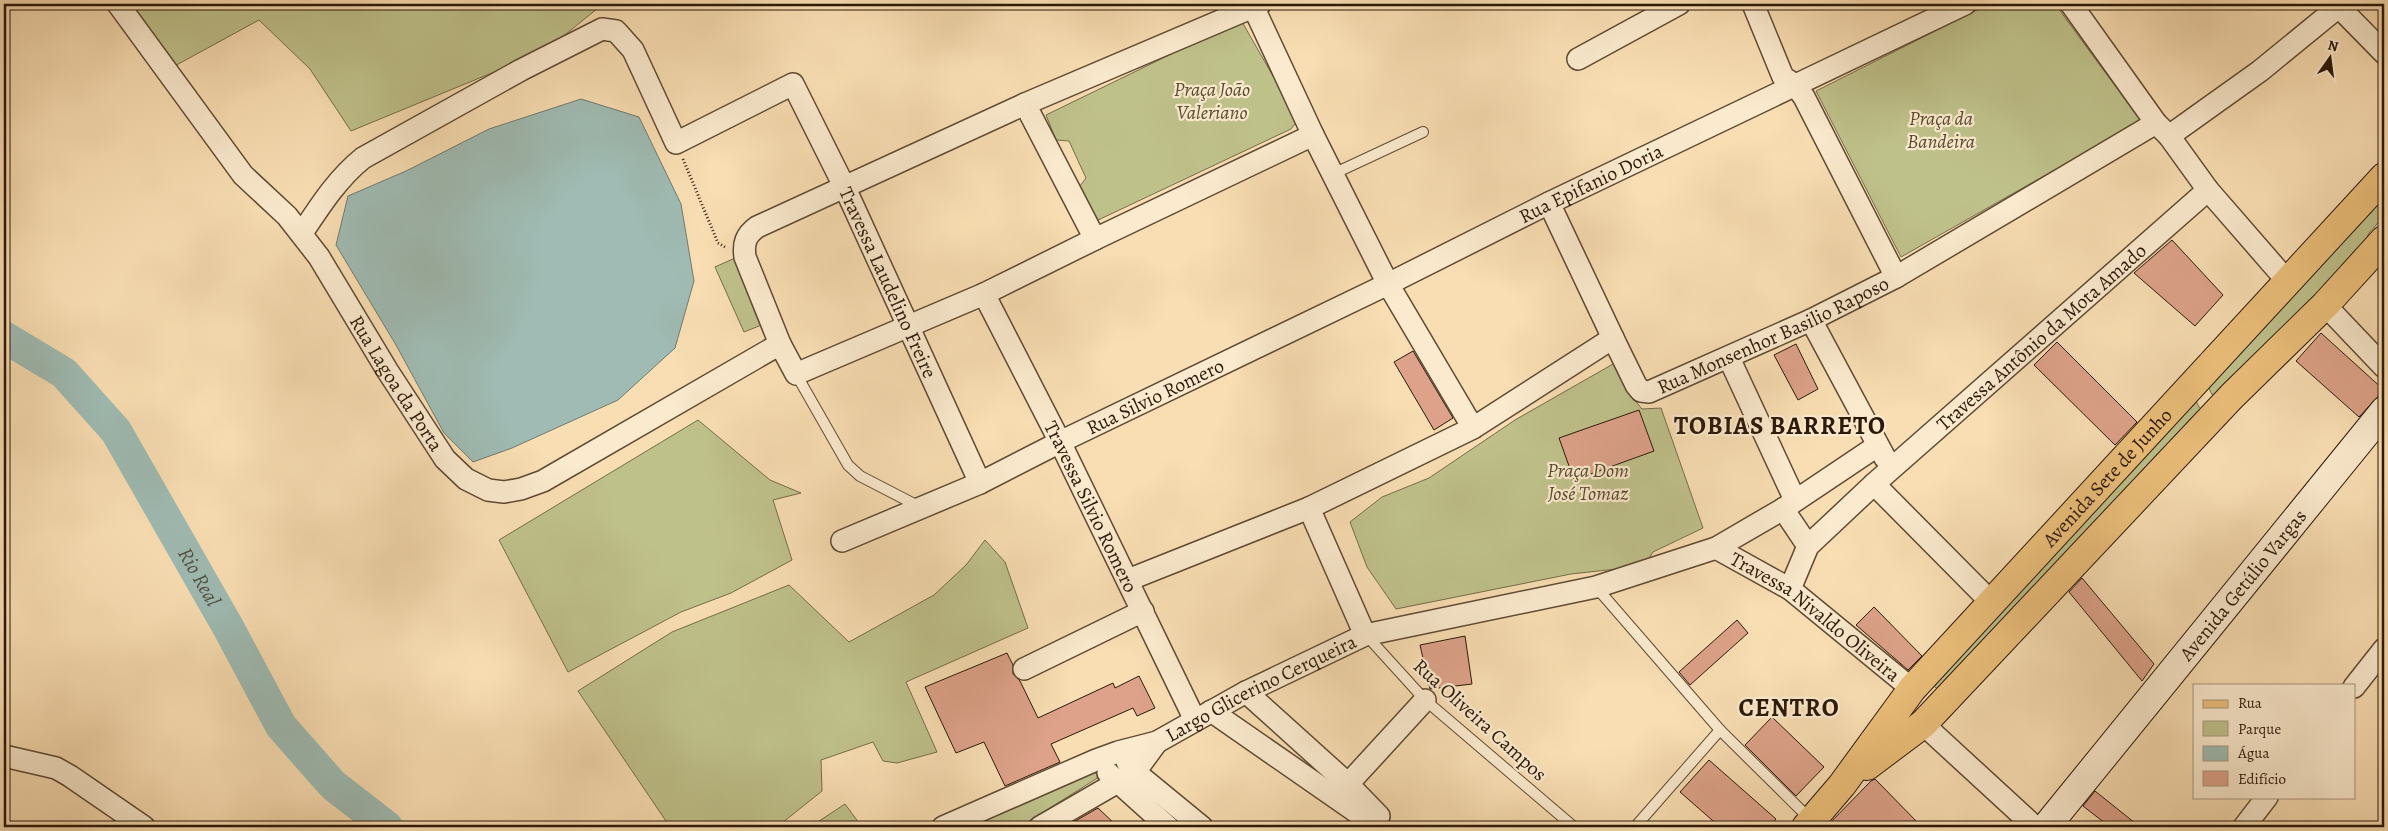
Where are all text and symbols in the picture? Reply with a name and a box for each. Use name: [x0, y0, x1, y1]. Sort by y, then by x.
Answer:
north arrow: [2306, 32, 2356, 82]
text: N: [2326, 35, 2340, 56]
park label: Praça João Valeriano: [1174, 76, 1250, 126]
park label: Praça da Bandeira: [1907, 105, 1975, 155]
street label: Rua Epifanio Doria: [1514, 137, 1668, 230]
street label: Travessa Laudelino Freire: [833, 182, 944, 382]
street label: Travessa Antônio da Mota Amado: [1930, 237, 2152, 437]
street label: Rua Monsenhor Basilio Raposo: [1653, 269, 1893, 400]
street label: Rua Lagoa da Porta: [343, 310, 450, 457]
street label: Rua Silvio Romero: [1082, 352, 1228, 441]
street label: Avenida Sete de Junho: [2035, 402, 2178, 554]
district label: TOBIAS BARRETO: [1674, 409, 1886, 443]
street label: Travessa Silvio Romero: [1038, 416, 1144, 597]
park label: Praça Dom José Tomaz: [1547, 457, 1629, 507]
street label: Avenida Getúlio Vargas: [2172, 503, 2313, 667]
water label: Rio Real: [171, 542, 228, 612]
street label: Travessa Nivaldo Oliveira: [1725, 545, 1907, 688]
street label: Largo Glicerino Cerqueira: [1161, 627, 1361, 748]
street label: Rua Oliveira Campos: [1407, 653, 1553, 787]
legend: [2193, 684, 2356, 798]
district label: CENTRO: [1738, 691, 1840, 725]
text: Rua: [2238, 693, 2262, 713]
text: Parque: [2238, 719, 2281, 739]
text: Água: [2237, 743, 2269, 763]
text: Edifício: [2238, 769, 2286, 789]

